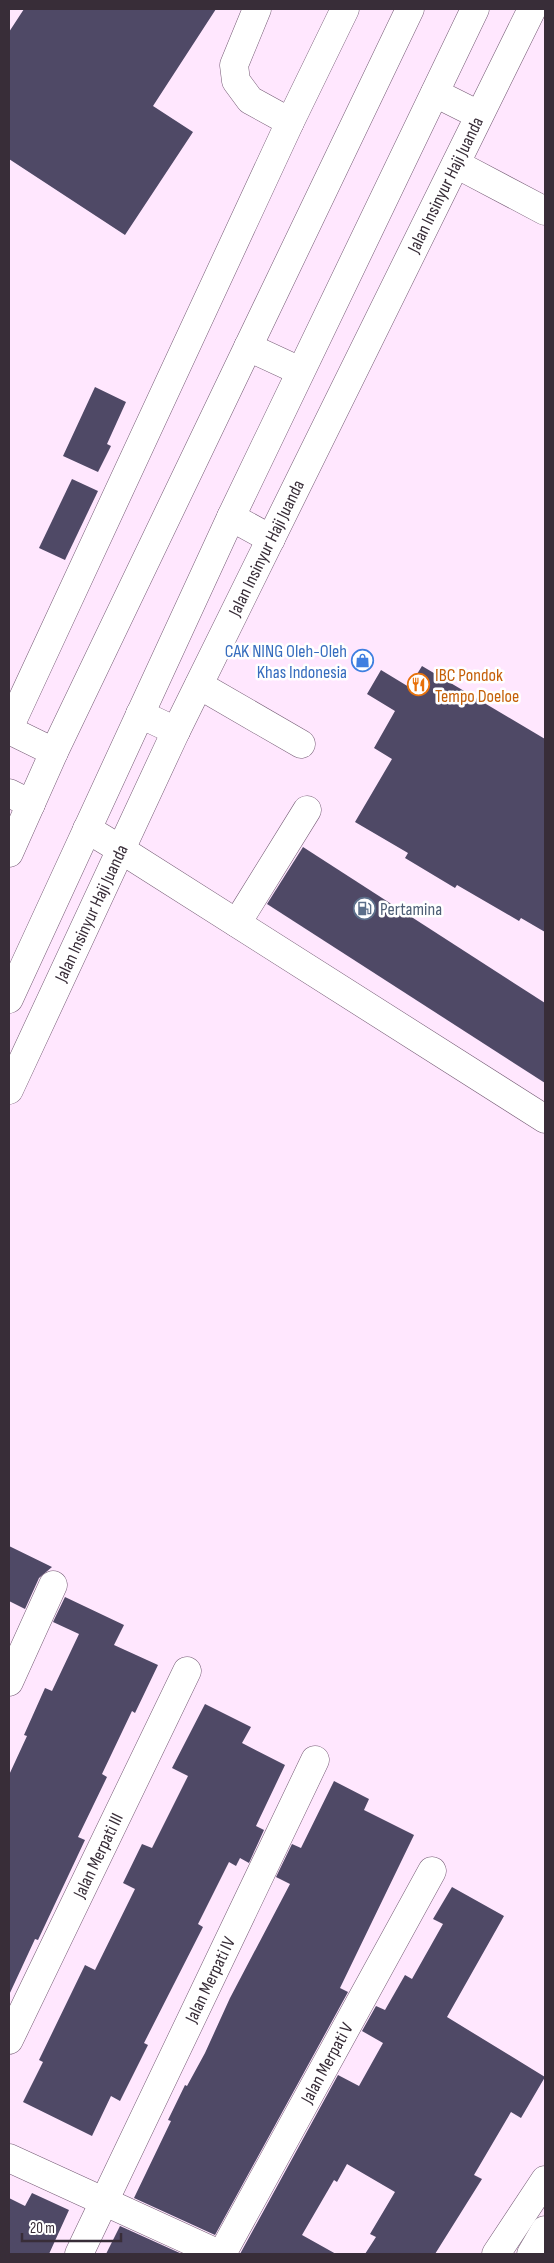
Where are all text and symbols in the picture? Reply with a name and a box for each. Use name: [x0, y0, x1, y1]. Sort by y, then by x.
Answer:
street label: Jalan Insinyur Haji Juanda: [403, 113, 488, 257]
street label: Jalan Insinyur Haji Juanda: [223, 477, 309, 620]
place label: CAK NING Oleh-Oleh Khas Indonesia: [225, 641, 347, 683]
shop icon: CAK NING Oleh-Oleh Khas Indonesia: [351, 649, 375, 673]
place label: IBC Pondok Tempo Doeloe: [435, 665, 519, 707]
restaurant icon: IBC Pondok Tempo Doeloe: [407, 673, 431, 697]
street label: Jalan Insinyur Haji Juanda: [50, 841, 132, 986]
fuel station icon: Pertamina: [352, 897, 376, 921]
place label: Pertamina: [380, 899, 442, 920]
street label: Jalan Merpati III: [68, 1810, 127, 1902]
street label: Jalan Merpati IV: [180, 1933, 239, 2027]
street label: Jalan Merpati V: [296, 2019, 357, 2108]
scale bar: [22, 2210, 121, 2242]
text: 20 m: [30, 2219, 55, 2238]

